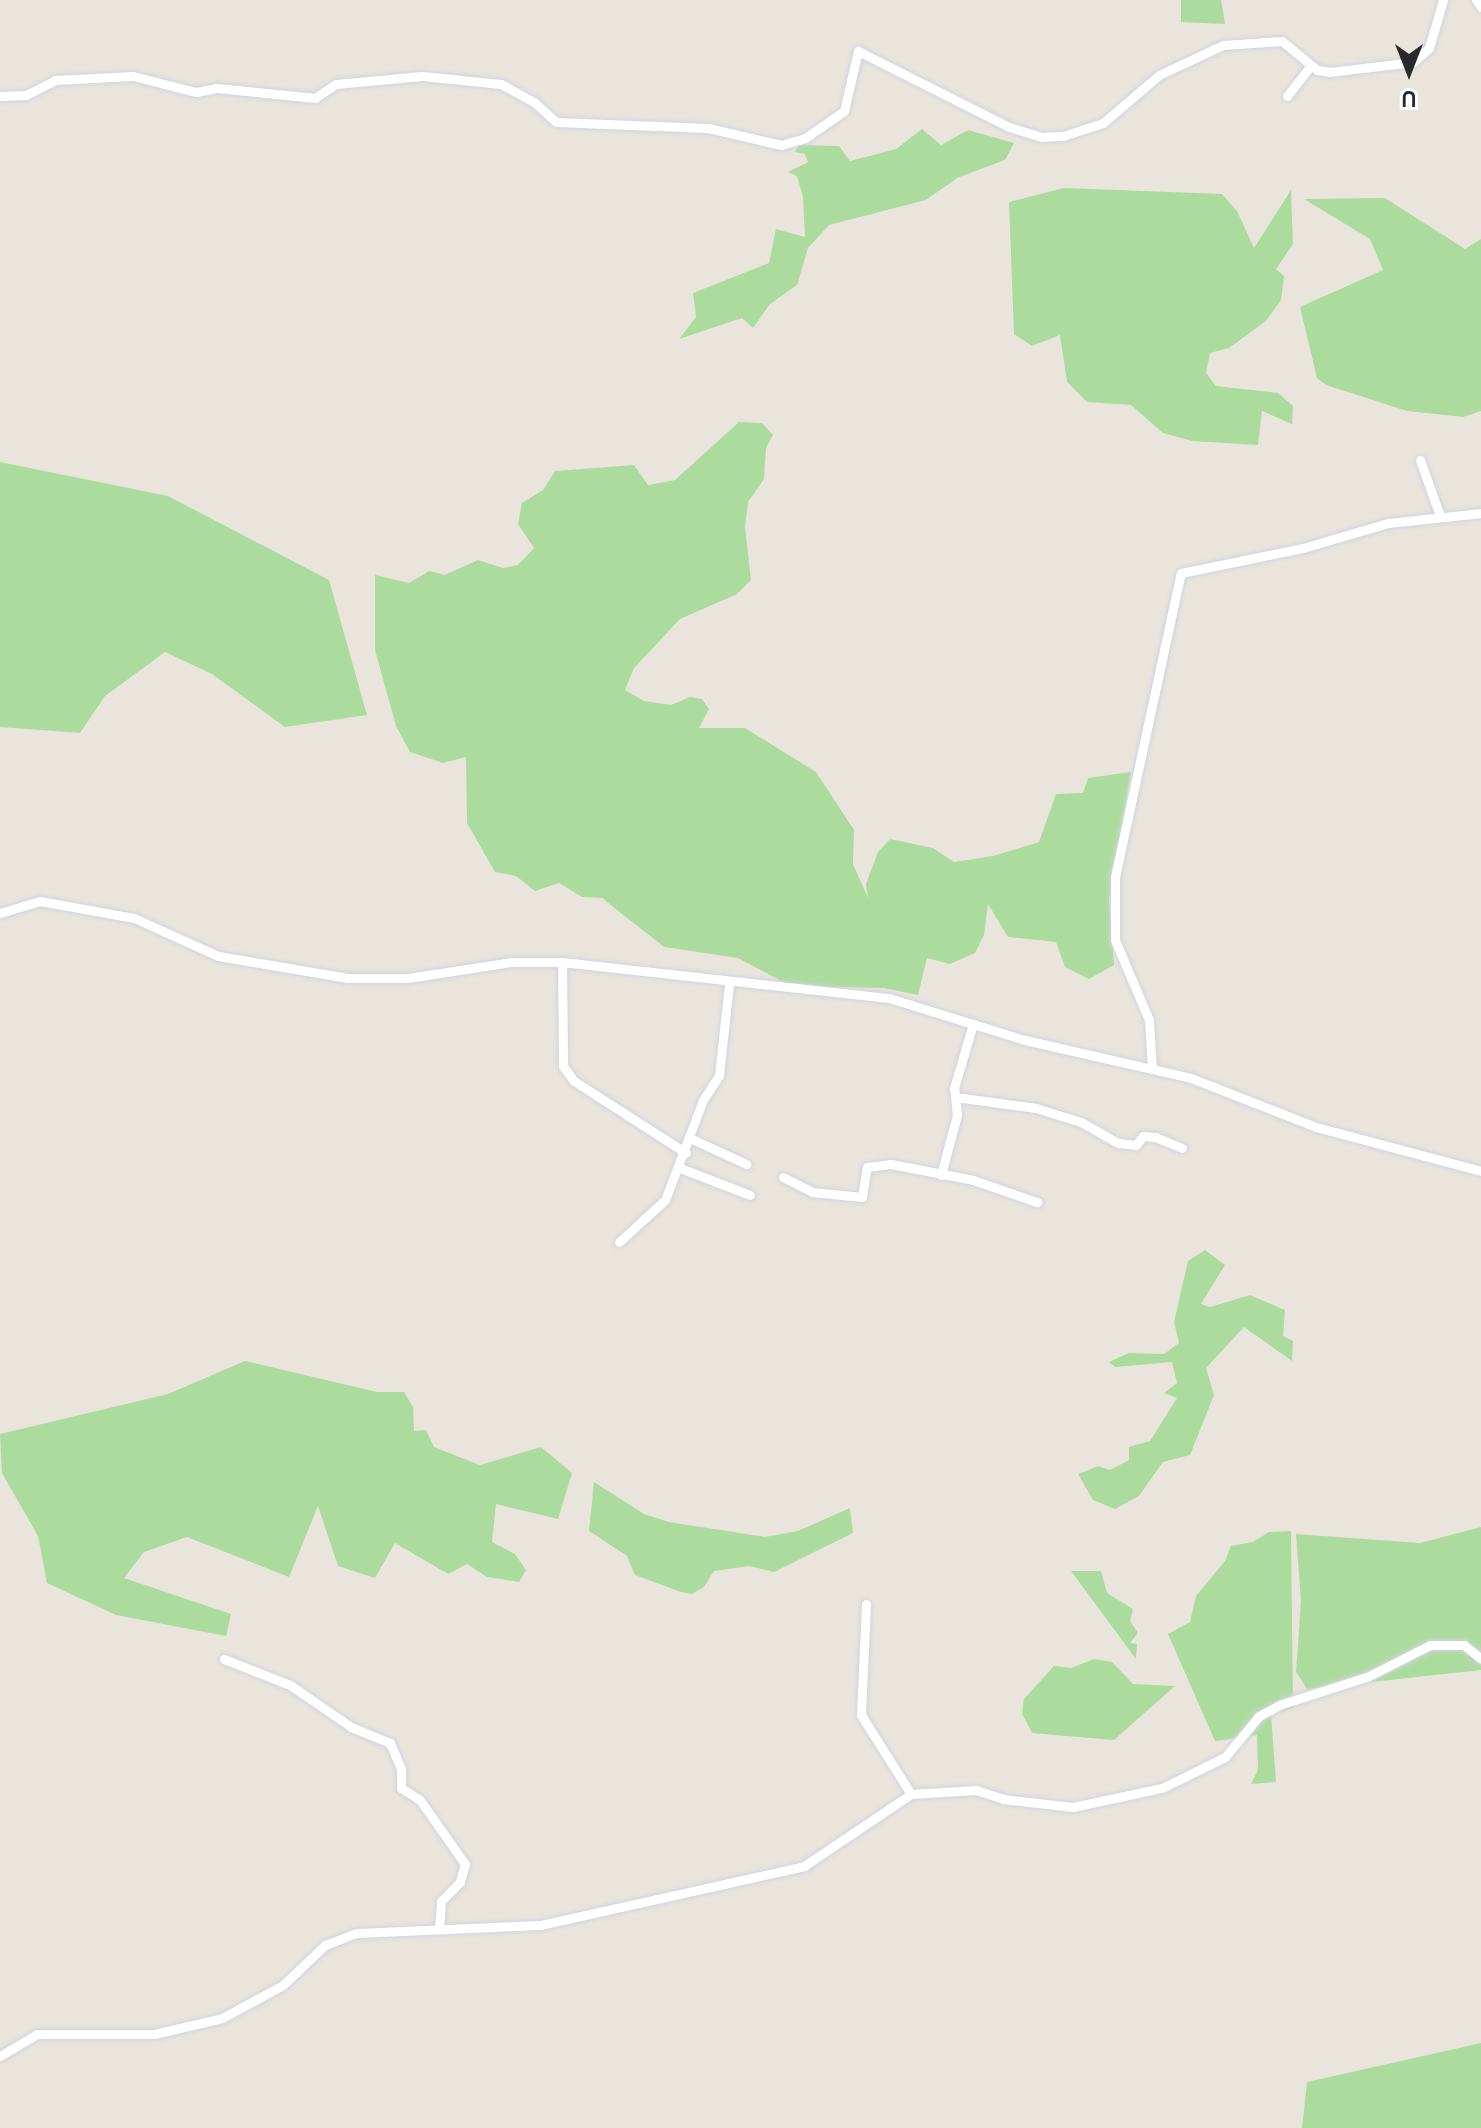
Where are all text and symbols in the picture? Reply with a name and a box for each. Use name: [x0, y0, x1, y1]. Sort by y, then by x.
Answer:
north arrow: [1369, 32, 1449, 112]
text: U: [1401, 83, 1417, 110]

